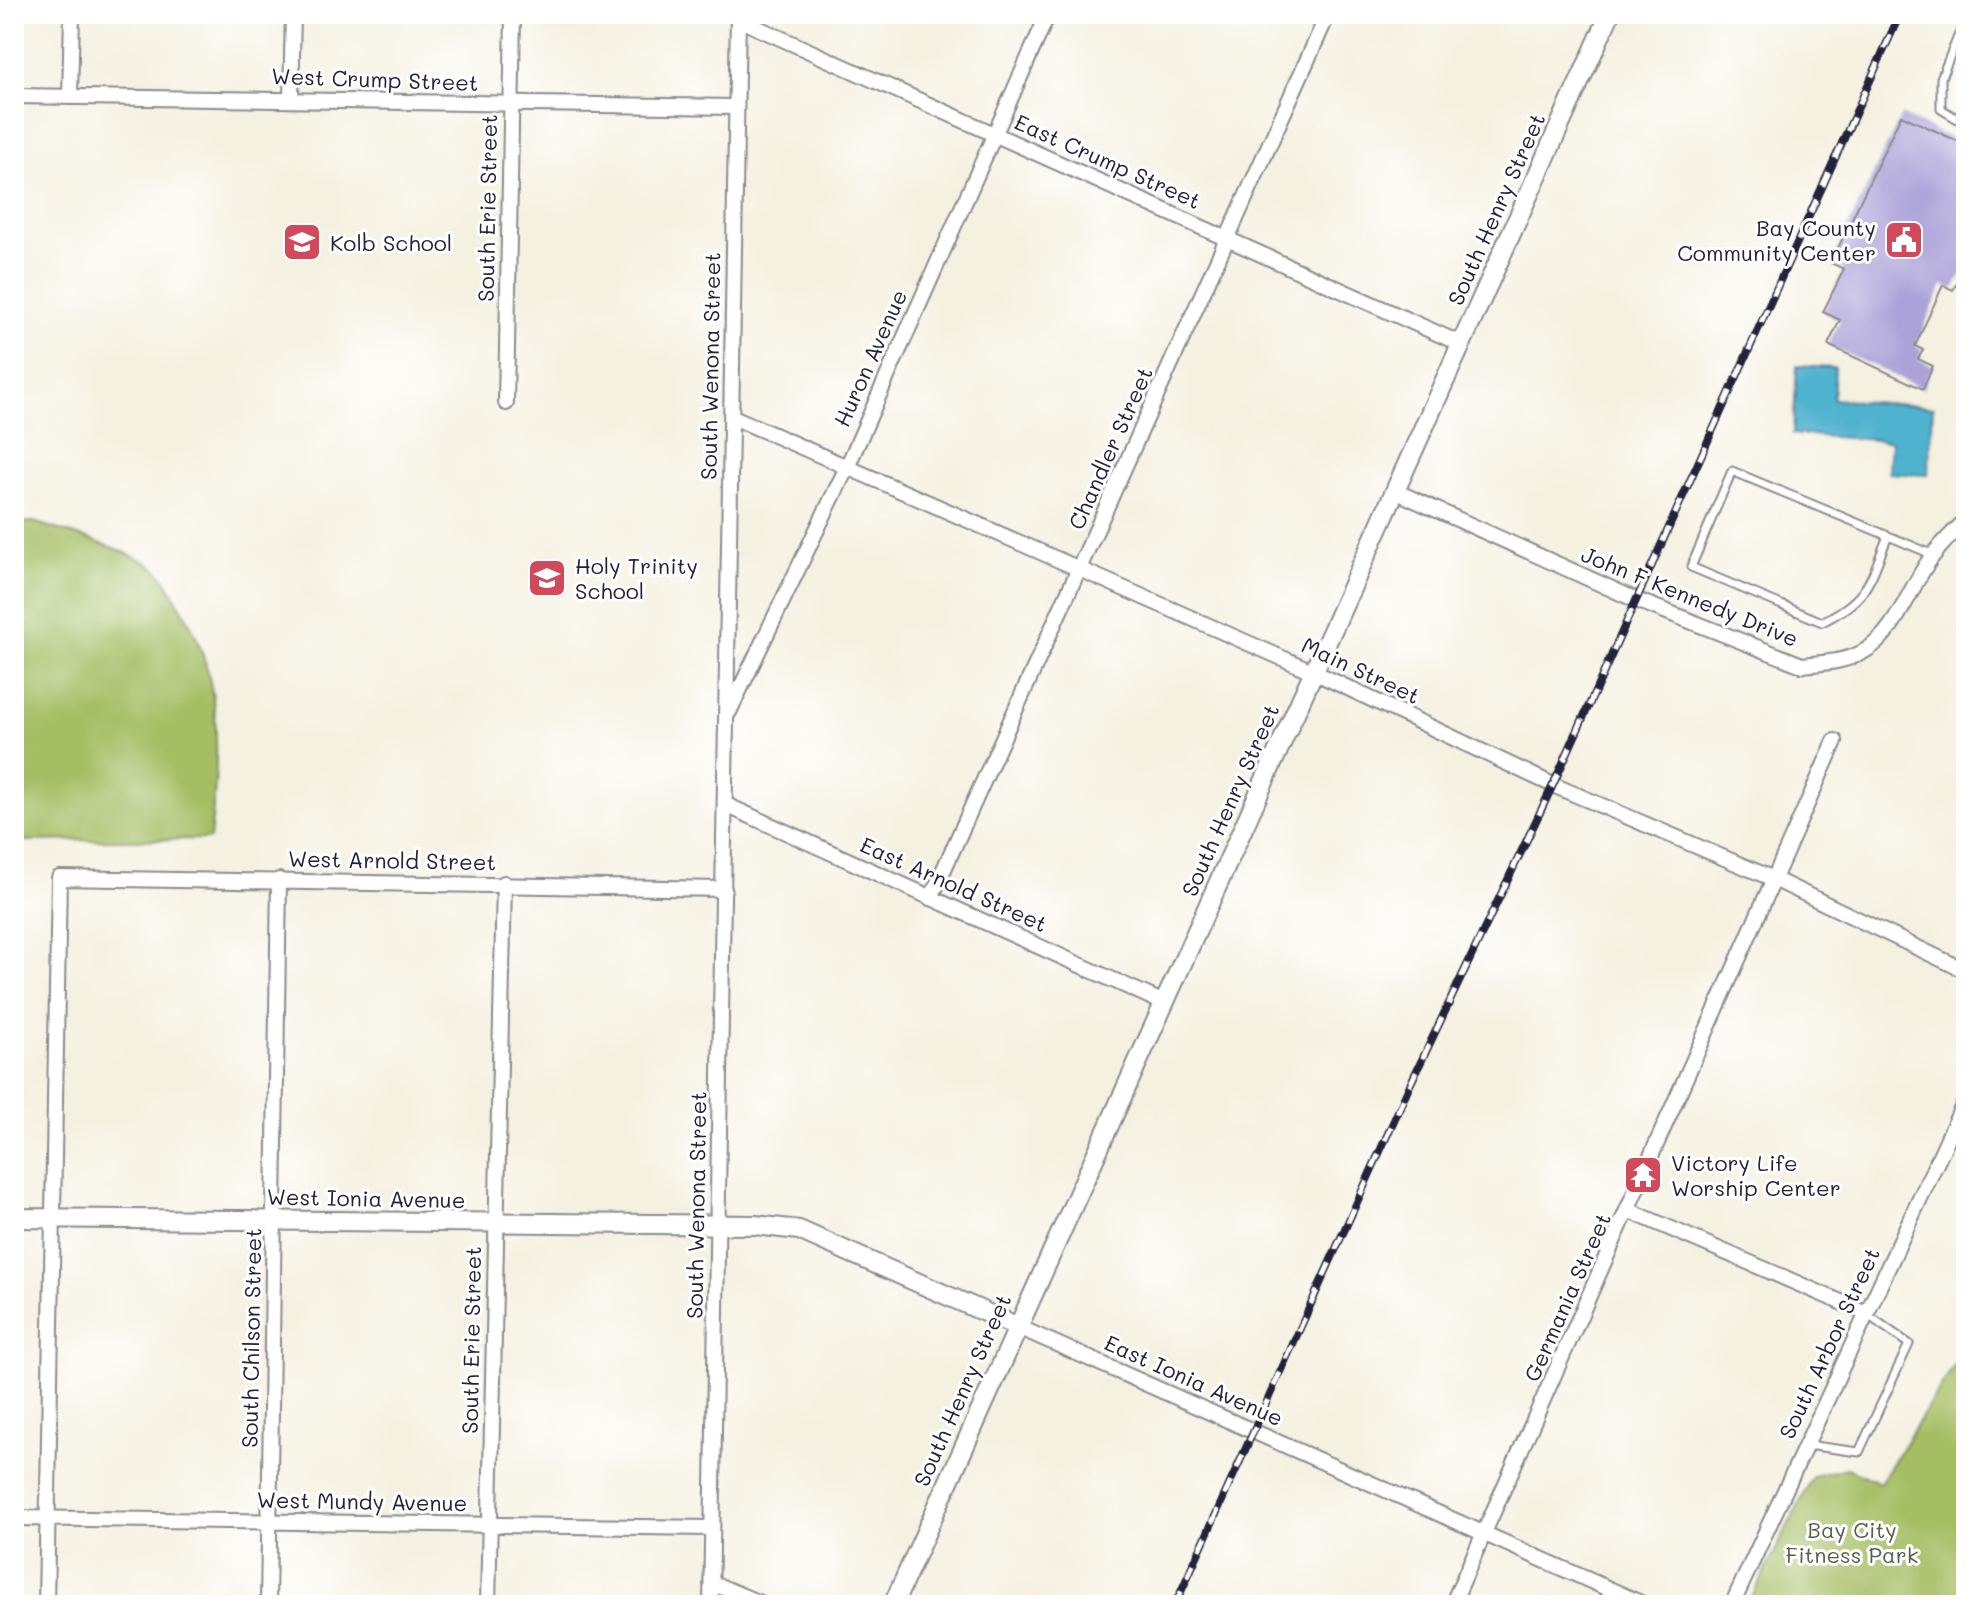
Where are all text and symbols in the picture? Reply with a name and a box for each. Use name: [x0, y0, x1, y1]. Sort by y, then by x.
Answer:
street label: West Crump Street: [271, 61, 479, 97]
street label: East Crump Street: [1010, 107, 1206, 215]
street label: South Henry Street: [1441, 108, 1551, 310]
street label: South Erie Street: [471, 114, 503, 302]
place label: Bay County Community Center: [1677, 213, 1876, 267]
public building icon: Bay County Community Center: [1883, 219, 1925, 261]
school or university icon: Kolb School: [281, 221, 323, 263]
place label: Kolb School: [330, 228, 452, 257]
street label: South Wenona Street: [694, 252, 726, 480]
street label: Huron Avenue: [827, 285, 913, 431]
street label: Chandler Street: [1061, 362, 1159, 534]
street label: John F Kennedy Drive: [1577, 539, 1803, 653]
place label: Holy Trinity School: [575, 551, 698, 605]
school or university icon: Holy Trinity School: [526, 557, 568, 599]
street label: Main Street: [1297, 630, 1425, 710]
street label: South Henry Street: [1175, 699, 1285, 901]
street label: East Arnold Street: [856, 830, 1052, 938]
street label: West Arnold Street: [288, 844, 496, 876]
street label: South Wenona Street: [680, 1091, 712, 1319]
place label: Victory Life Worship Center: [1671, 1148, 1841, 1202]
temple icon: Victory Life Worship Center: [1622, 1154, 1664, 1196]
street label: West Ionia Avenue: [266, 1182, 466, 1214]
street label: Germania Street: [1517, 1208, 1617, 1386]
street label: South Chilson Street: [235, 1228, 267, 1448]
street label: South Arbor Street: [1772, 1243, 1886, 1443]
street label: South Erie Street: [455, 1246, 487, 1434]
street label: South Henry Street: [907, 1289, 1017, 1491]
street label: East Ionia Avenue: [1100, 1328, 1288, 1432]
street label: West Mundy Avenue: [256, 1485, 468, 1517]
park label: Bay City Fitness Park: [1786, 1515, 1918, 1569]

